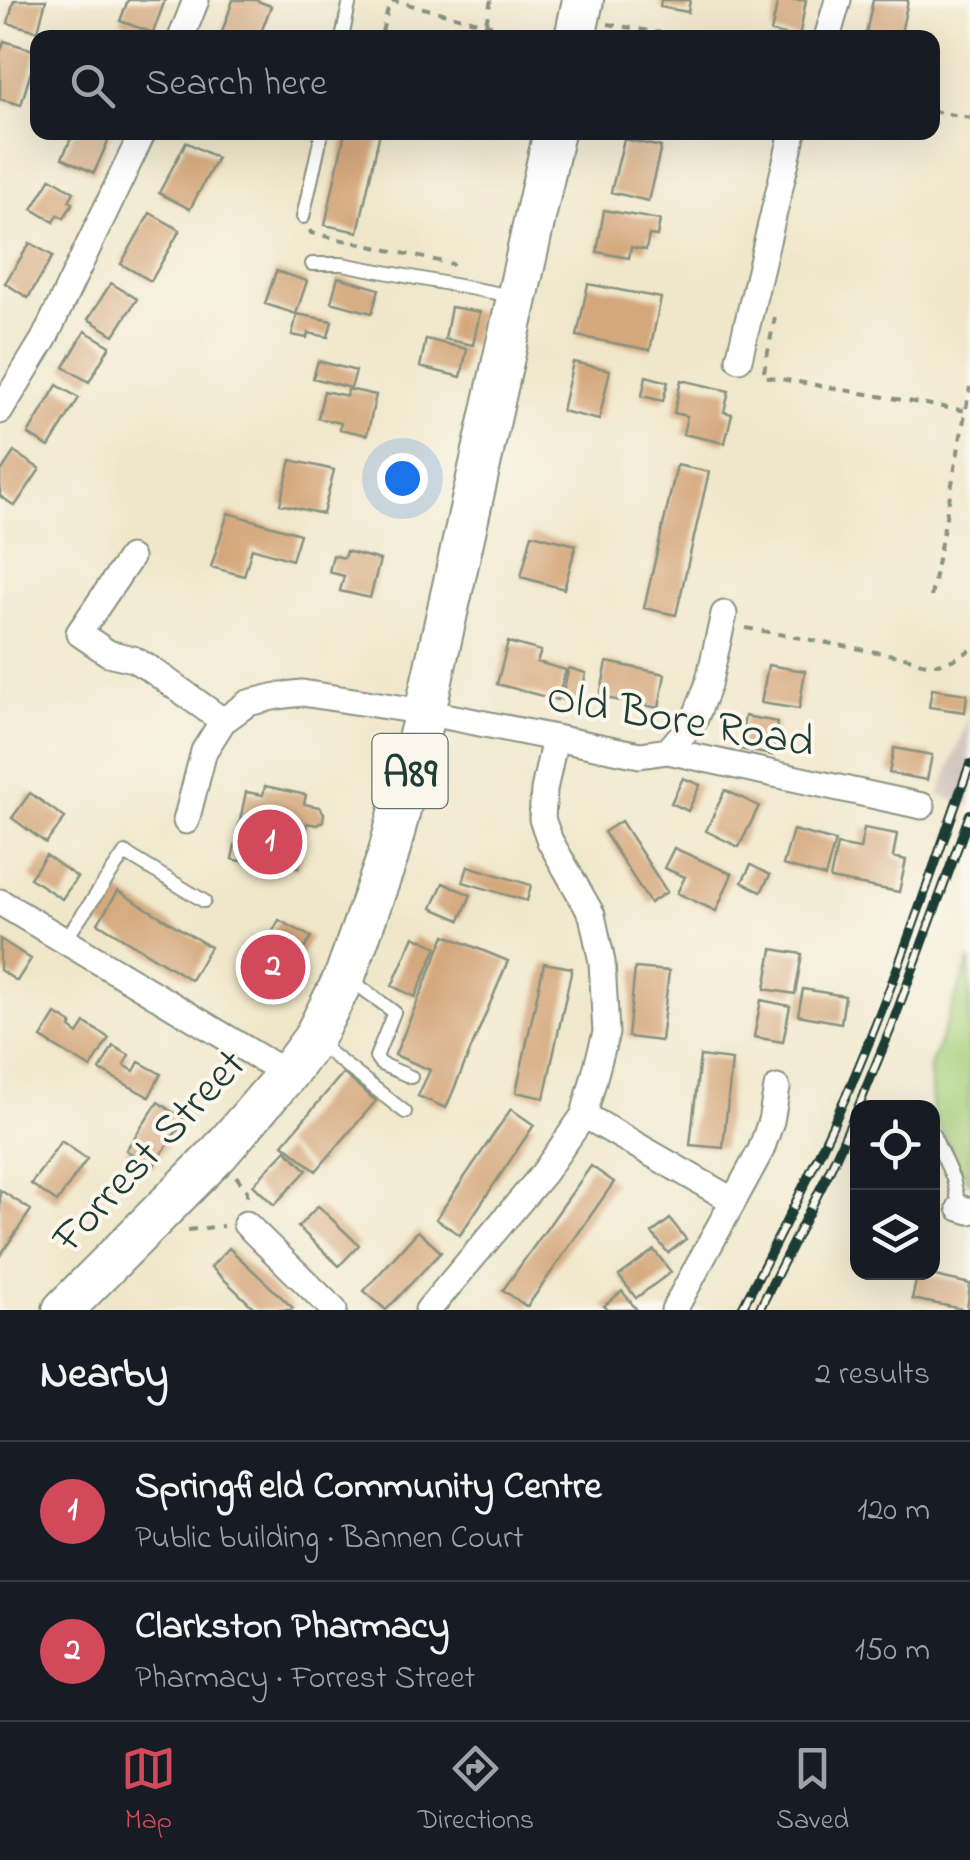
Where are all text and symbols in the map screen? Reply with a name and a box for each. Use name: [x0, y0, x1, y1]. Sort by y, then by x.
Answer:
search box: [30, 30, 940, 140]
text: Search here: [145, 57, 327, 113]
icon: search: [65, 58, 120, 113]
your location: [377, 453, 428, 504]
street label: Old Bore Road: [541, 666, 819, 778]
road number: A89: [372, 734, 448, 808]
pin: 1: [238, 804, 302, 880]
pin: 2: [240, 930, 306, 1004]
street label: Forrest Street: [37, 1035, 263, 1270]
map controls: [850, 1100, 940, 1280]
button: locate: [850, 1100, 940, 1190]
button: layers: [850, 1190, 940, 1280]
text: Nearby: [40, 1345, 168, 1406]
text: 2 results: [815, 1352, 930, 1399]
text: Springfield Community Centre: [135, 1460, 602, 1516]
text: 1: [67, 1488, 78, 1535]
text: 120 m: [857, 1488, 930, 1535]
text: Public building · Bannen Court: [135, 1516, 524, 1563]
text: Clarkston Pharmacy: [135, 1600, 449, 1656]
text: 2: [65, 1628, 80, 1675]
text: 150 m: [855, 1628, 930, 1675]
text: Pharmacy · Forrest Street: [135, 1656, 475, 1703]
tab: Map: [121, 1741, 176, 1842]
tab: Directions: [418, 1741, 534, 1842]
tab: Saved: [776, 1741, 849, 1842]

